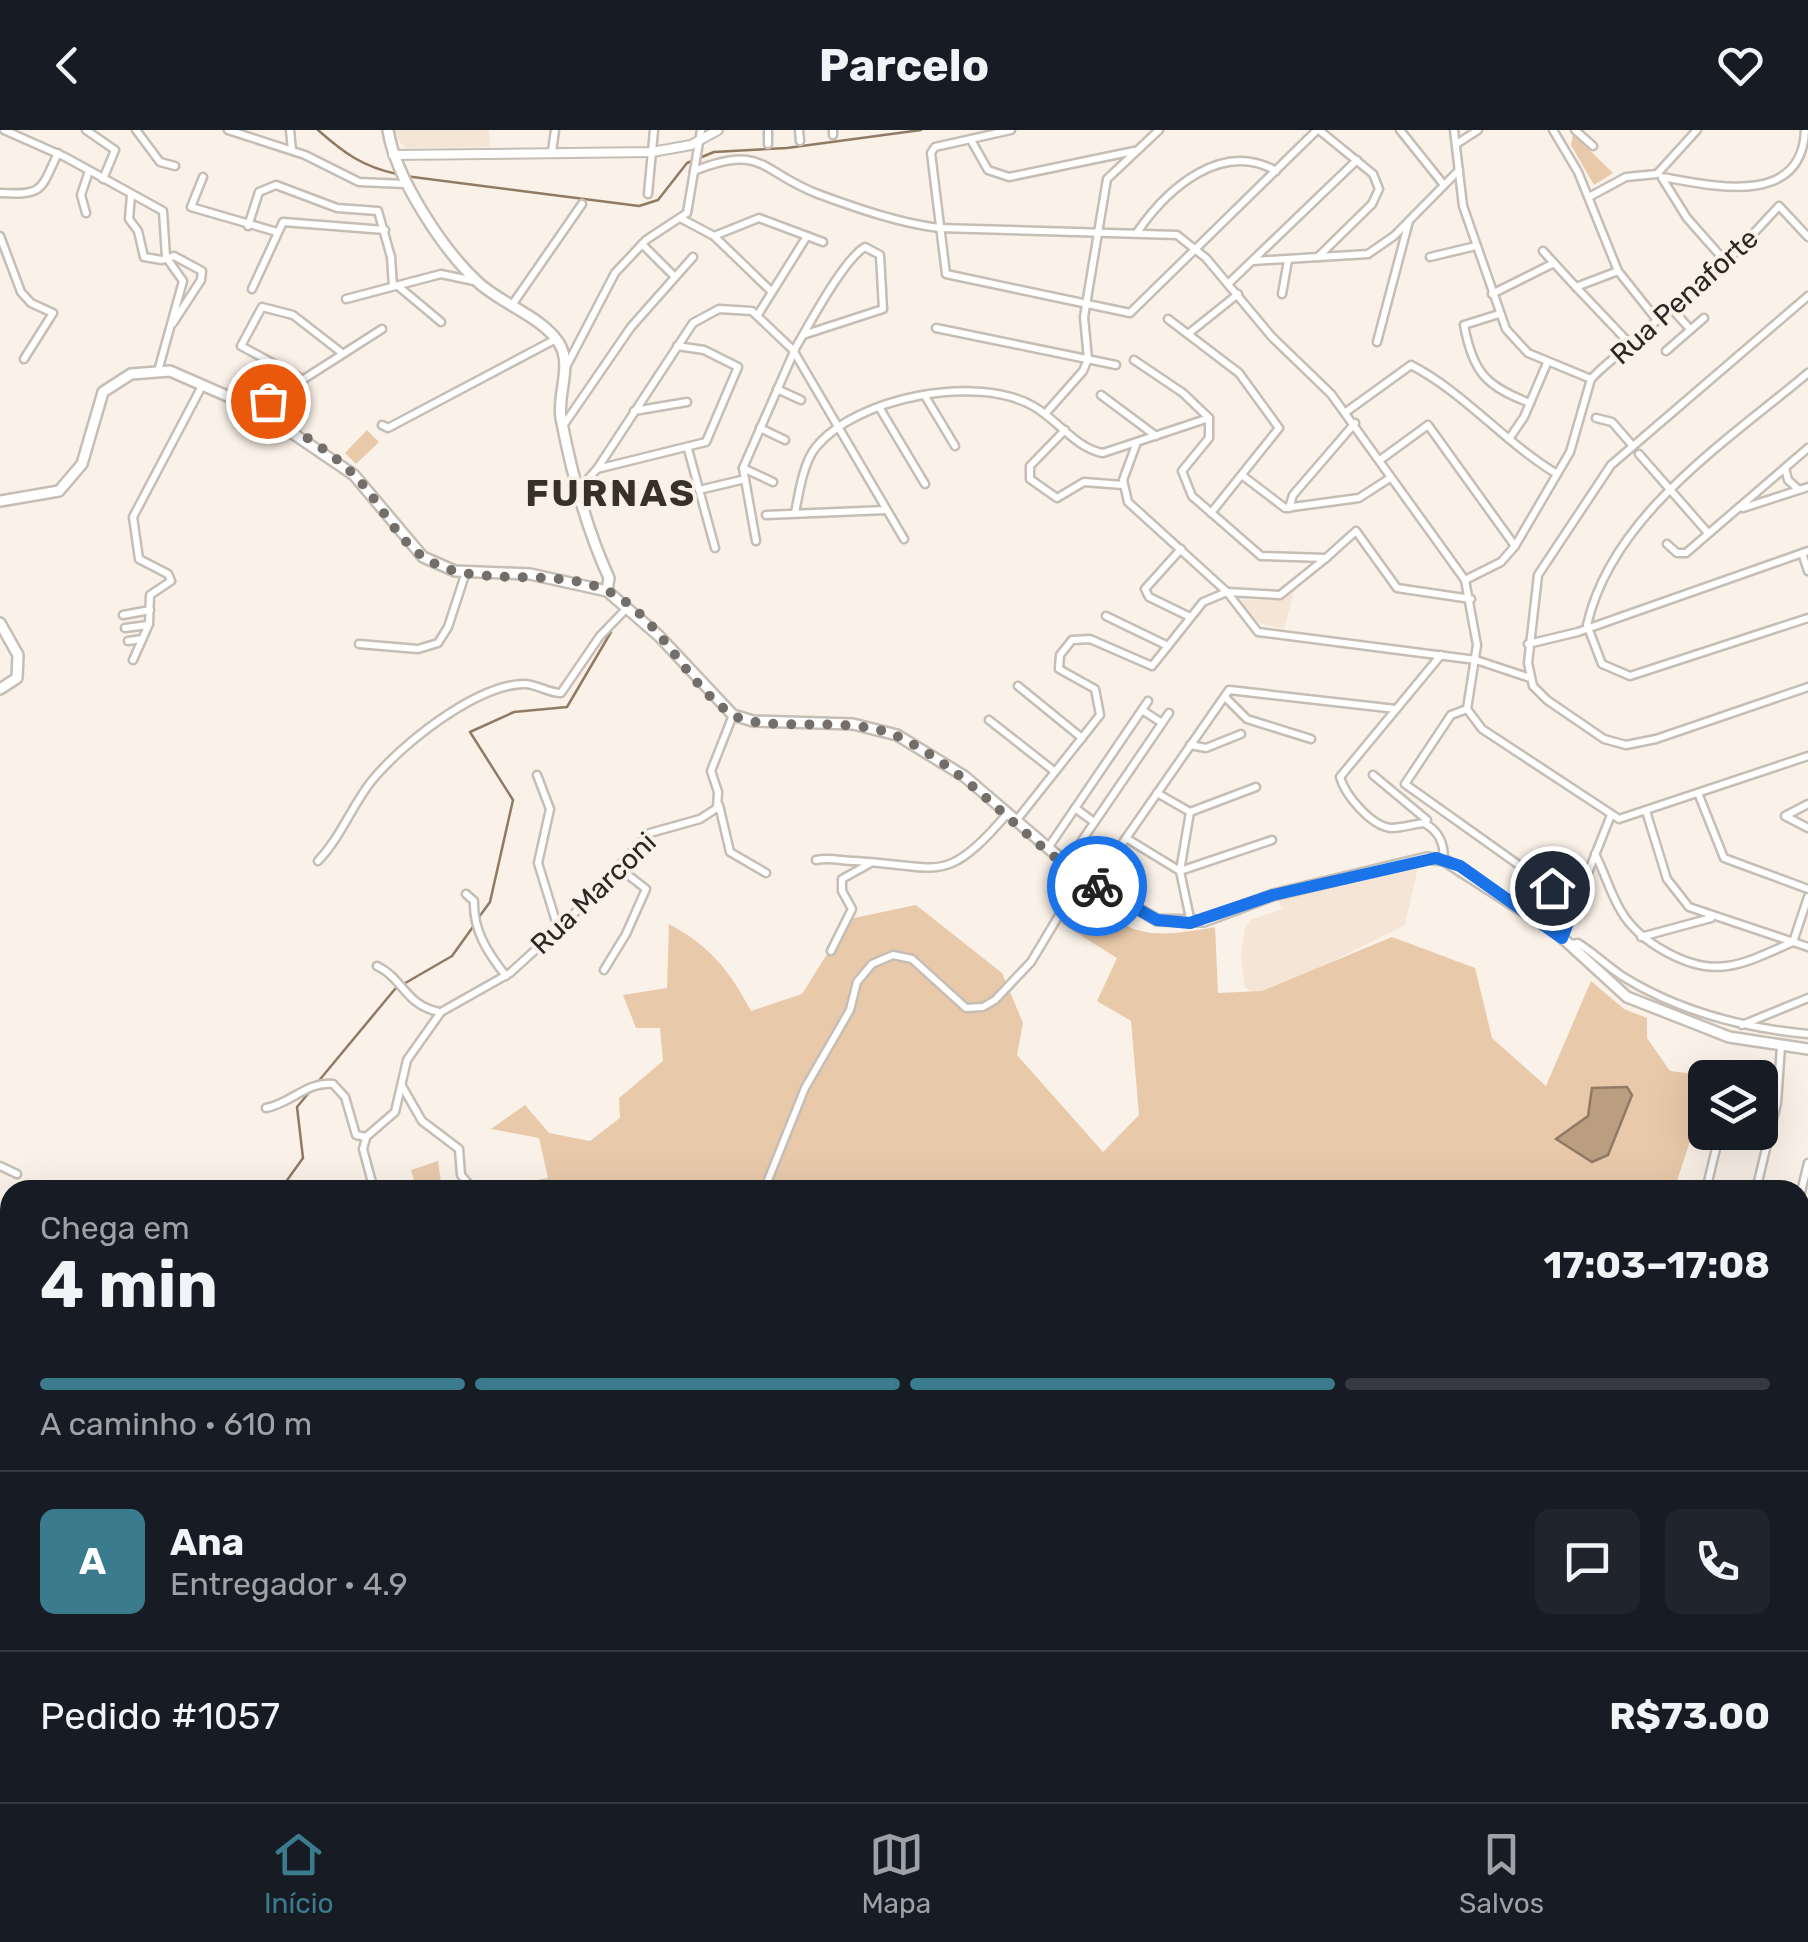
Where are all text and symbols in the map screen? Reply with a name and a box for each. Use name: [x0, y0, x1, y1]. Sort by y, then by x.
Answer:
icon: back: [40, 38, 95, 93]
icon: heart: [1713, 38, 1768, 93]
text: Parcelo: [819, 39, 989, 92]
street label: Rua Penaforte: [1604, 222, 1765, 371]
pin: [226, 359, 311, 444]
icon: bag: [241, 374, 296, 429]
district label: FURNAS: [525, 470, 697, 516]
street label: Rua Marconi: [524, 826, 663, 961]
courier: [1047, 836, 1147, 936]
pin: [1510, 846, 1595, 931]
icon: bike: [1070, 859, 1125, 914]
icon: home: [1525, 861, 1580, 916]
map controls: [1688, 1060, 1778, 1150]
button: layers: [1688, 1060, 1778, 1150]
text: Chega em: [40, 1209, 190, 1247]
text: 17:03–17:08: [1544, 1242, 1770, 1288]
text: 4 min: [40, 1246, 218, 1323]
text: A caminho · 610 m: [40, 1405, 312, 1443]
button: chat: [1535, 1509, 1640, 1614]
button: phone: [1665, 1509, 1770, 1614]
text: Ana: [170, 1519, 244, 1565]
text: A: [79, 1538, 106, 1584]
text: Entregador · 4.9: [170, 1565, 408, 1603]
text: Pedido #1057: [40, 1693, 280, 1739]
text: R$73.00: [1609, 1693, 1770, 1739]
tab: Início: [264, 1827, 334, 1920]
tab: Mapa: [861, 1827, 931, 1920]
tab: Salvos: [1459, 1827, 1544, 1920]

